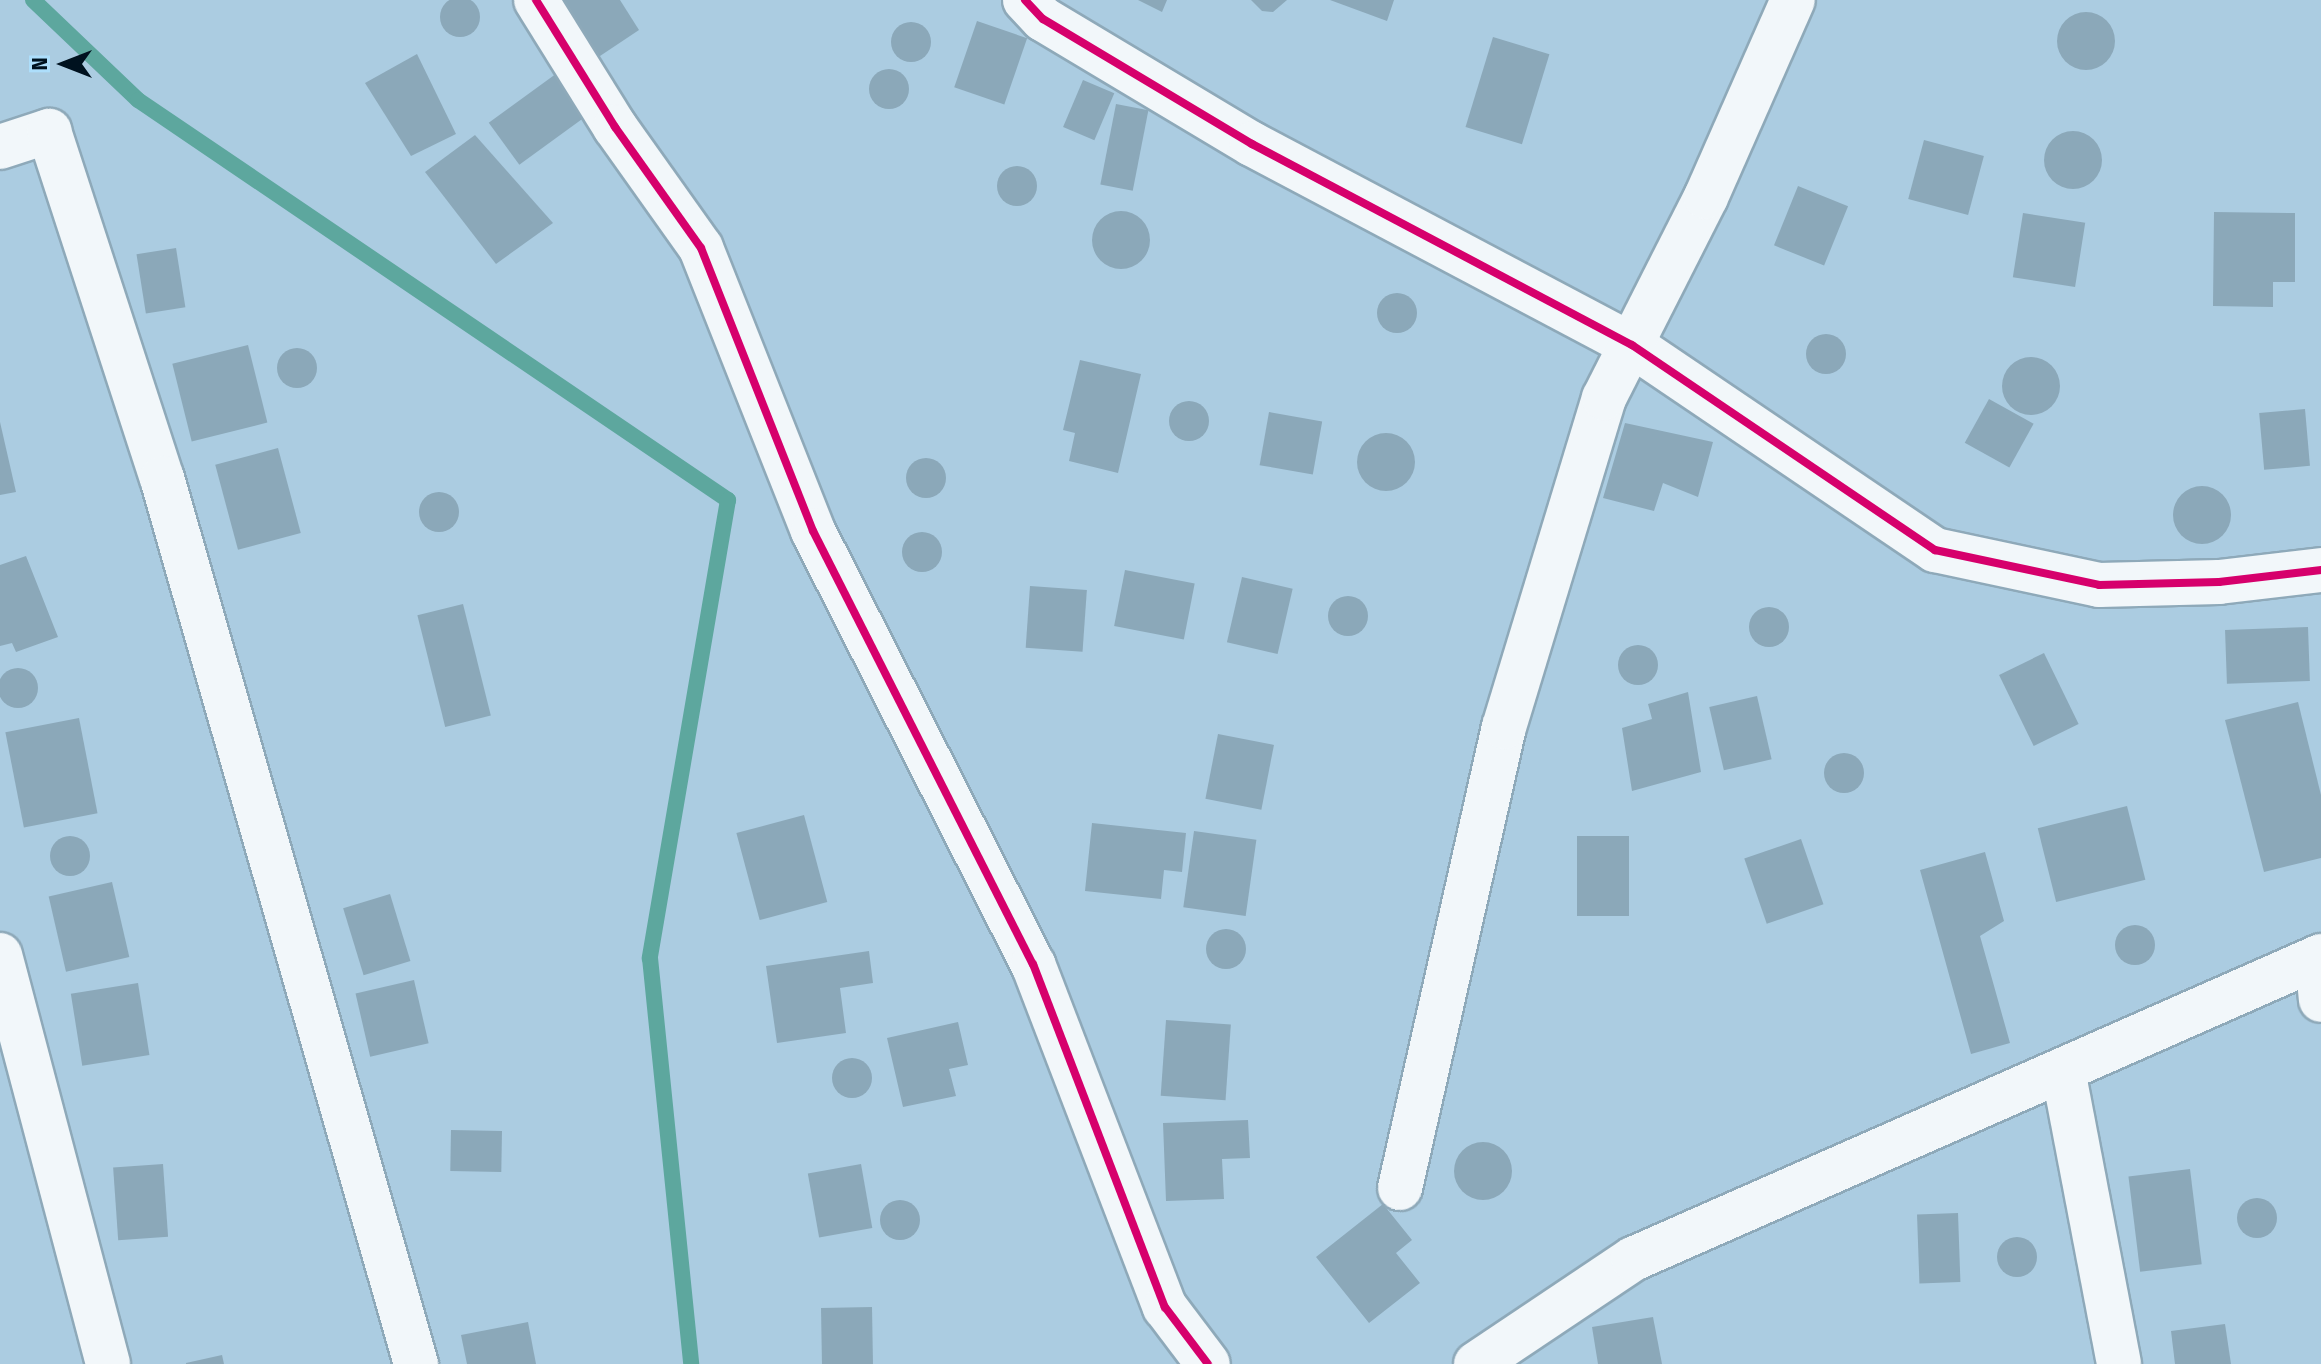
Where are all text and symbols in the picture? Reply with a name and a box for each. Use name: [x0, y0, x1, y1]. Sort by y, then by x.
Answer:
north arrow: [24, 24, 104, 104]
text: N: [26, 57, 53, 71]

